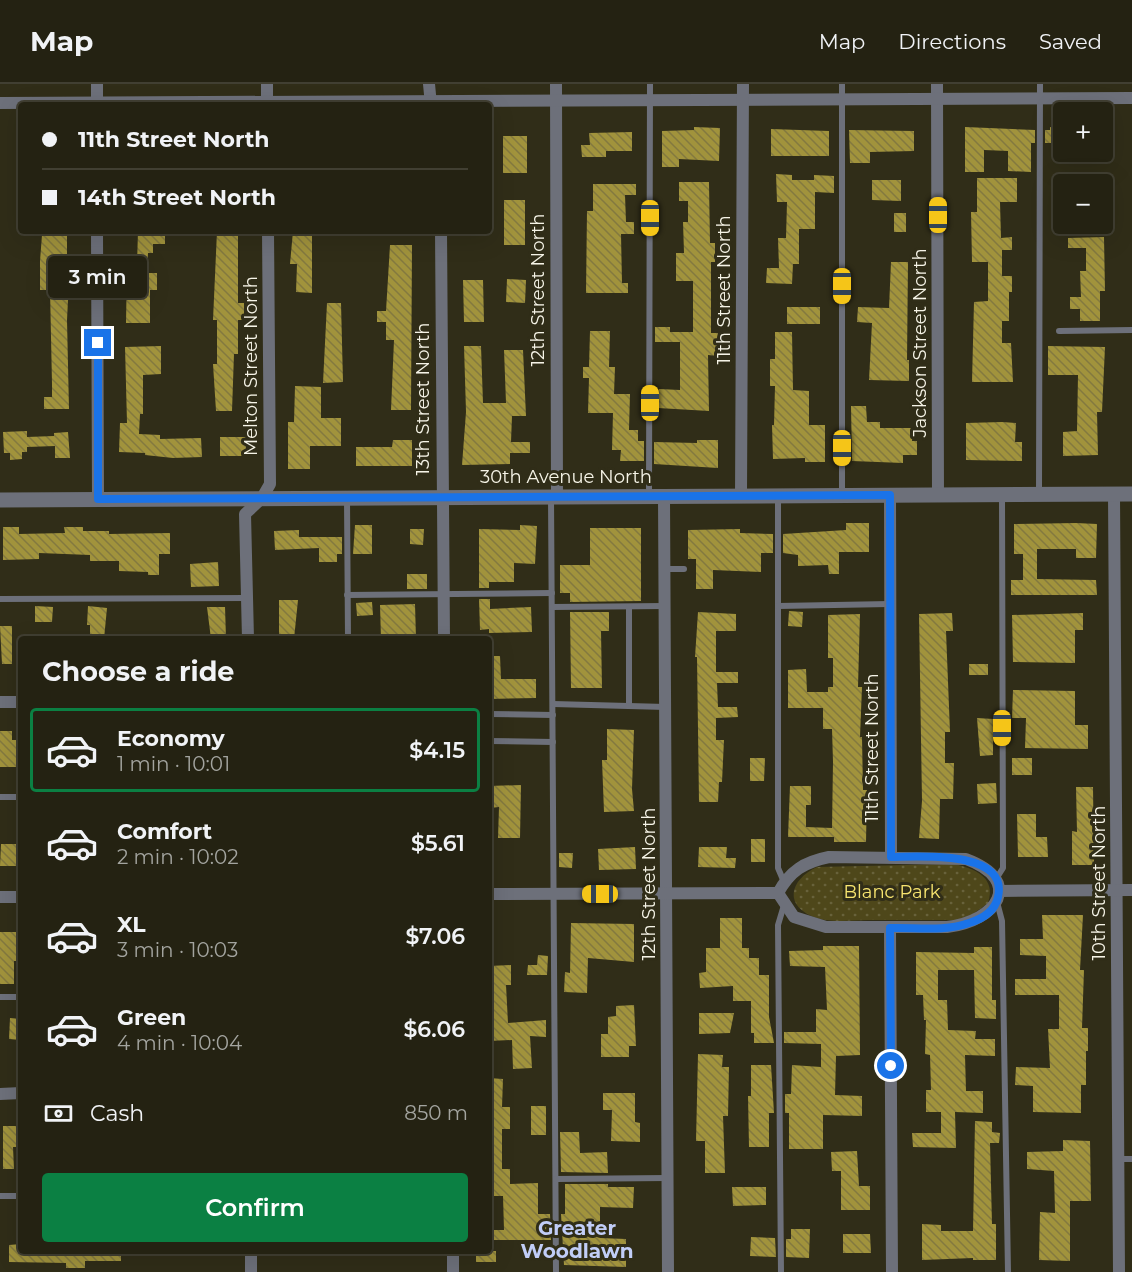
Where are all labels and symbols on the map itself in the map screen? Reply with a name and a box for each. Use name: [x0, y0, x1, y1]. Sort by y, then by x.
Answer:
car: [929, 197, 947, 233]
car: [641, 200, 659, 236]
street label: 12th Street North: [527, 214, 549, 366]
street label: 11th Street North: [713, 215, 735, 365]
street label: Jackson Street North: [909, 248, 931, 439]
callout: 3 min: [48, 256, 148, 298]
car: [833, 268, 851, 304]
street label: Melton Street North: [240, 276, 262, 456]
street label: 13th Street North: [412, 323, 434, 475]
route end: [84, 329, 111, 356]
car: [641, 385, 659, 421]
car: [833, 430, 851, 466]
street label: 30th Avenue North: [480, 466, 652, 488]
street label: 11th Street North: [861, 673, 883, 823]
car: [993, 710, 1011, 746]
street label: 10th Street North: [1088, 806, 1110, 960]
street label: 12th Street North: [638, 808, 660, 960]
park label: Blanc Park: [843, 881, 941, 903]
car: [582, 885, 618, 903]
route start: [877, 1052, 904, 1079]
district label: Greater Woodlawn: [521, 1216, 633, 1263]

